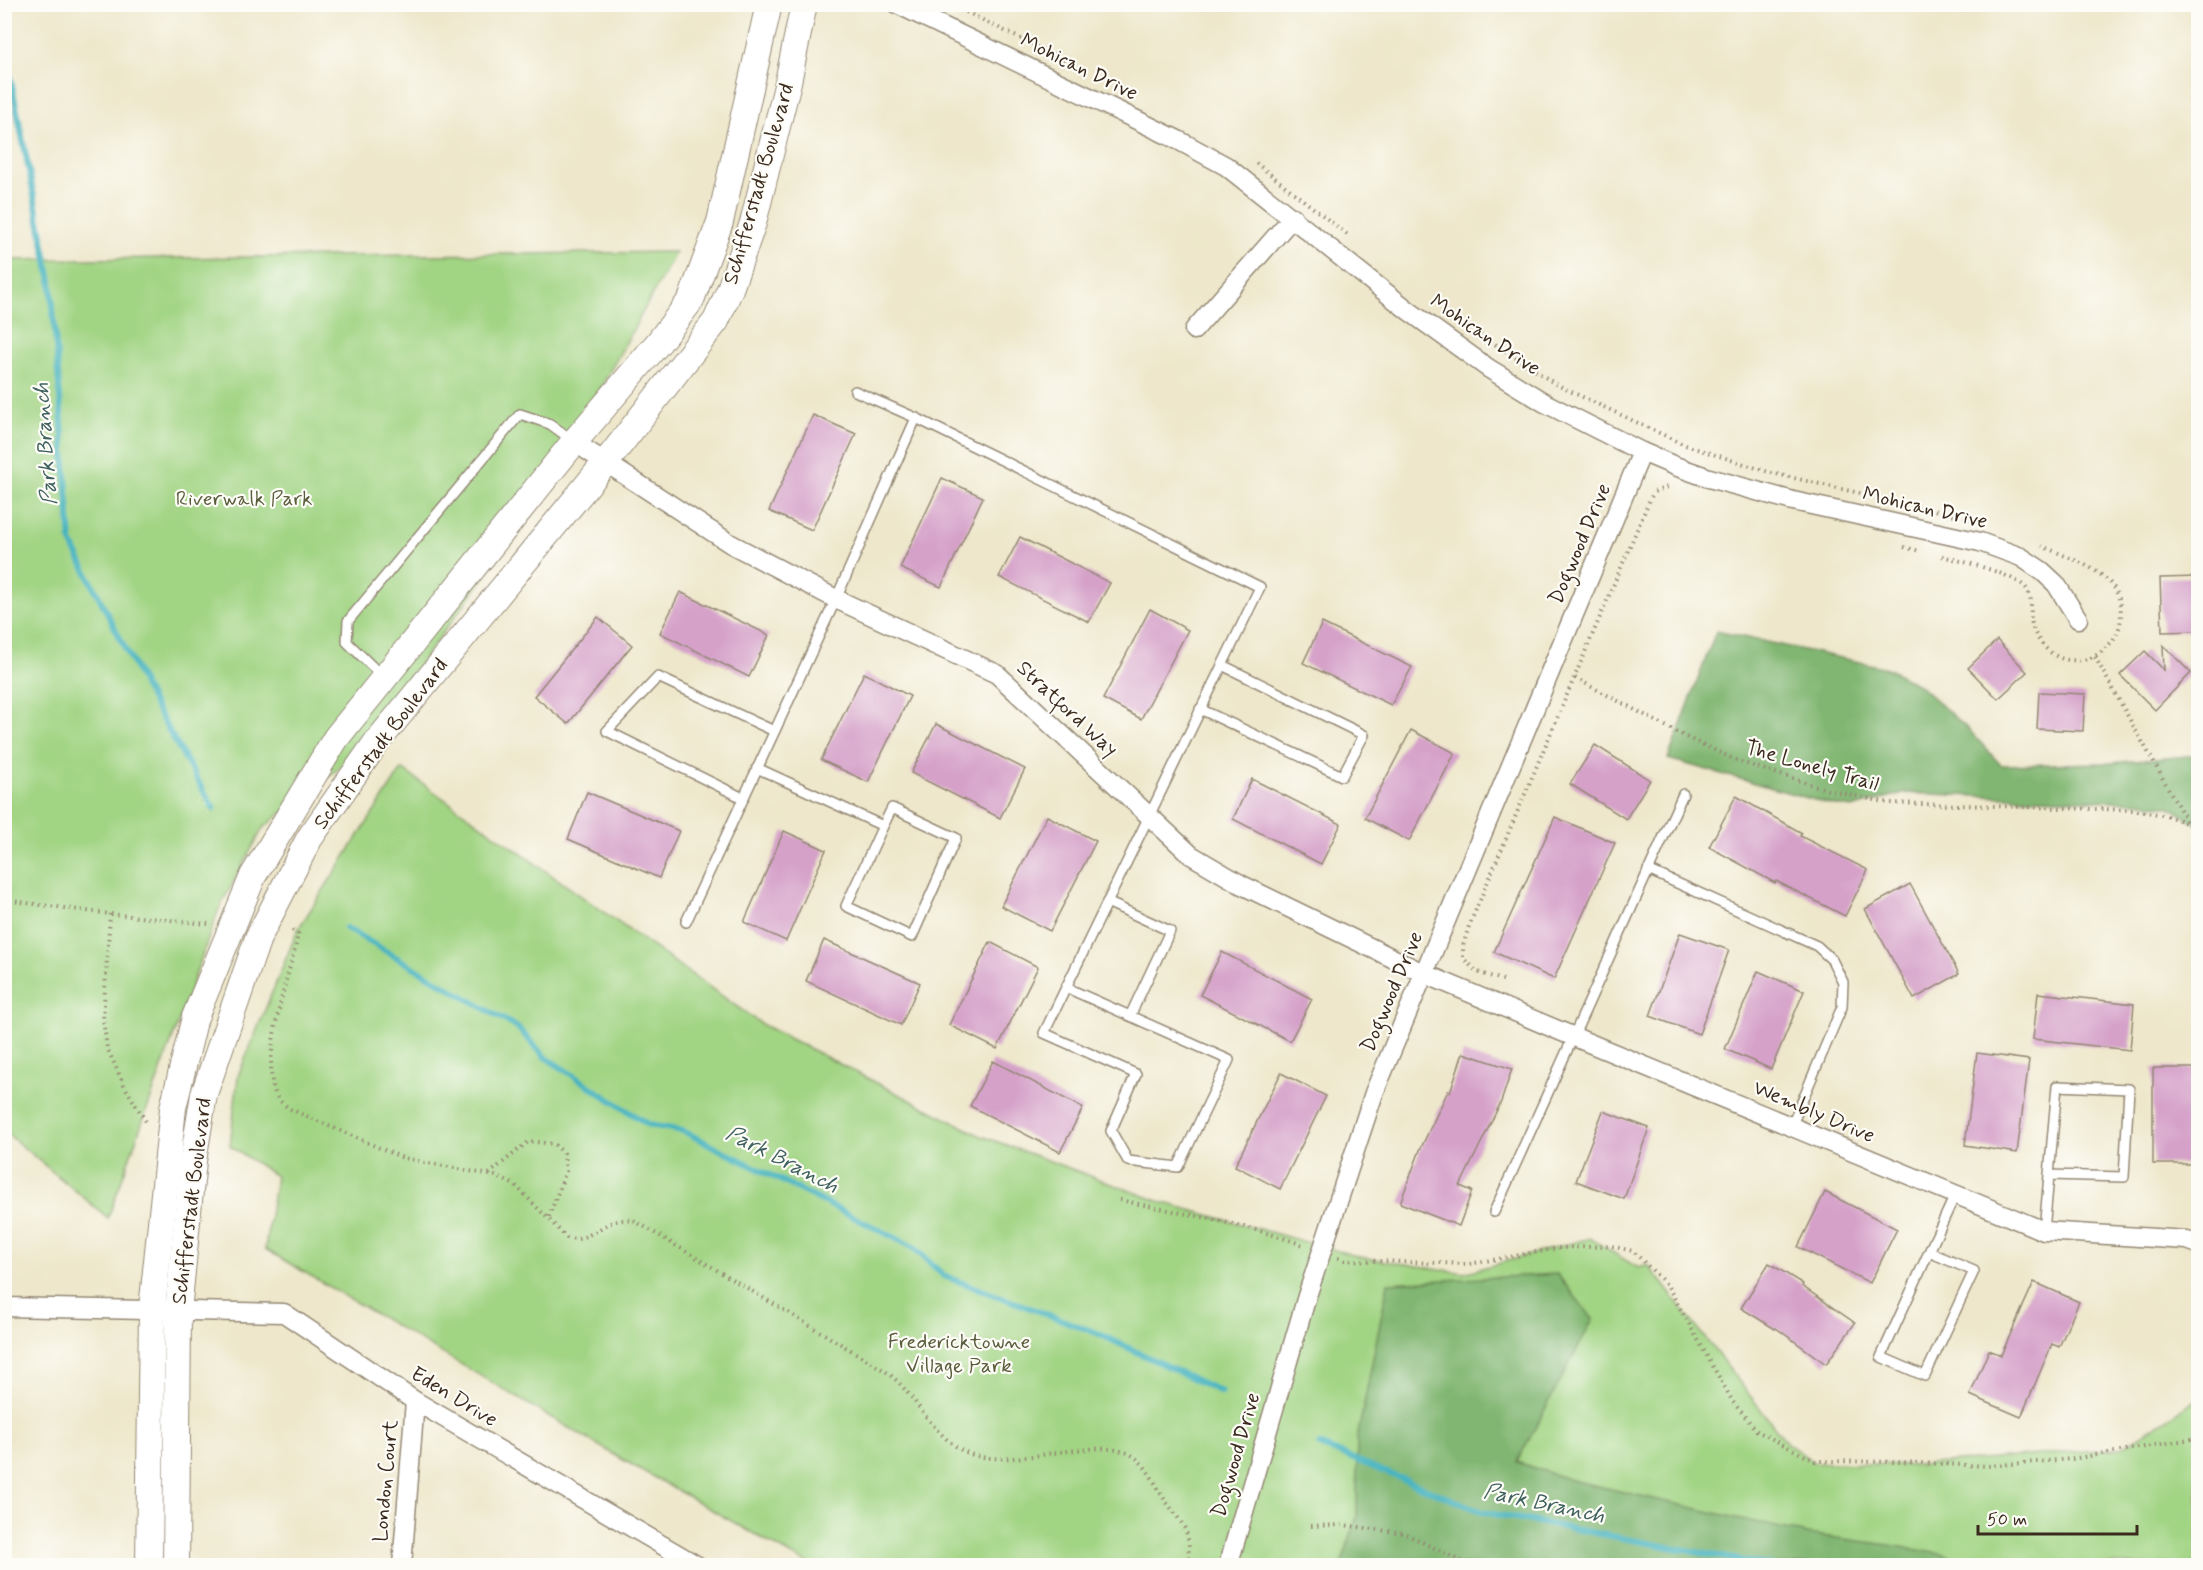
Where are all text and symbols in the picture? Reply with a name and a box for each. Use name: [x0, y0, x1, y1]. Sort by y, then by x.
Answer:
street label: Mohican Drive: [1016, 26, 1142, 108]
street label: Schifferstadt Boulevard: [717, 80, 801, 288]
street label: Mohican Drive: [1424, 288, 1546, 382]
water label: Park Branch: [28, 381, 64, 506]
street label: Dogwood Drive: [1542, 479, 1620, 609]
street label: Mohican Drive: [1860, 480, 1990, 536]
park label: Riverwalk Park: [176, 485, 312, 513]
street label: Schifferstadt Boulevard: [307, 653, 455, 835]
street label: Stratford Way: [1009, 655, 1124, 765]
street label: The Lonely Trail: [1742, 734, 1882, 798]
street label: Dogwood Drive: [1354, 927, 1432, 1057]
street label: Wembly Drive: [1749, 1074, 1879, 1150]
street label: Schifferstadt Boulevard: [165, 1096, 219, 1306]
water label: Park Branch: [721, 1120, 843, 1201]
park label: Fredericktowne Village Park: [888, 1328, 1030, 1380]
street label: Eden Drive: [405, 1360, 503, 1434]
street label: Dogwood Drive: [1205, 1389, 1269, 1521]
street label: London Court: [367, 1418, 405, 1543]
water label: Park Branch: [1481, 1478, 1607, 1531]
scale bar: [1978, 1498, 2137, 1536]
text: 50 m: [1987, 1508, 2027, 1532]

